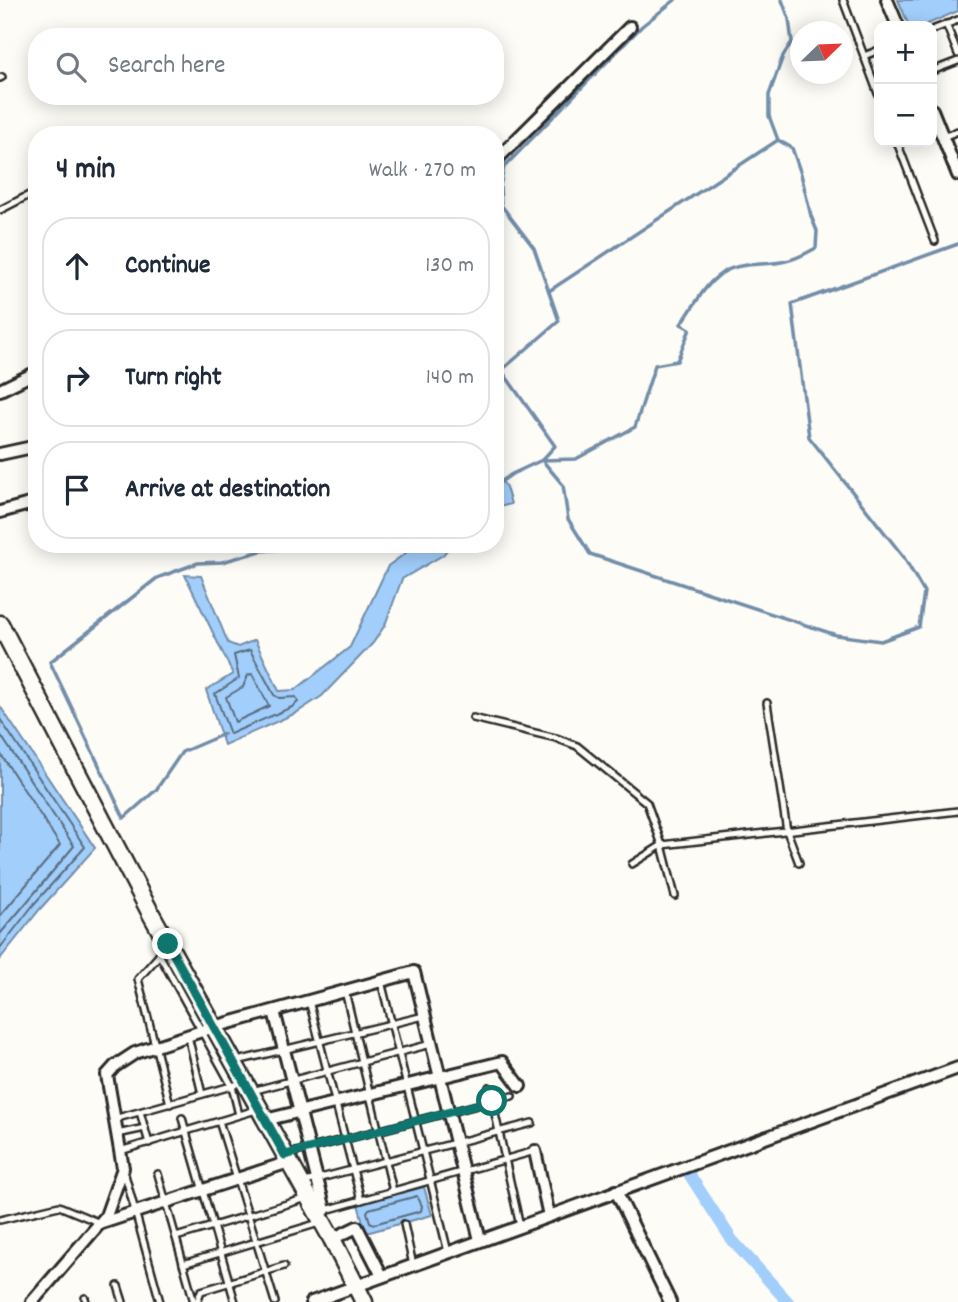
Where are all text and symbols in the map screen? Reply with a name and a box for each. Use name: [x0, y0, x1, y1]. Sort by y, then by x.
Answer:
north arrow: [790, 21, 853, 84]
map controls: [874, 21, 937, 147]
button: +: [874, 21, 937, 84]
search box: [28, 28, 504, 105]
icon: search: [52, 48, 90, 86]
text: Search here: [108, 48, 226, 85]
button: −: [874, 84, 937, 147]
text: 4 min: [56, 150, 115, 193]
text: Walk · 270 m: [369, 155, 476, 188]
icon: ahead: [58, 247, 96, 285]
text: Continue: [125, 248, 210, 285]
text: 130 m: [425, 250, 474, 283]
icon: right: [58, 359, 96, 397]
text: Turn right: [125, 360, 222, 397]
text: 140 m: [426, 362, 474, 395]
icon: arrive: [58, 471, 96, 509]
text: Arrive at destination: [125, 472, 330, 509]
route end: [152, 928, 183, 959]
route start: [476, 1085, 507, 1116]

